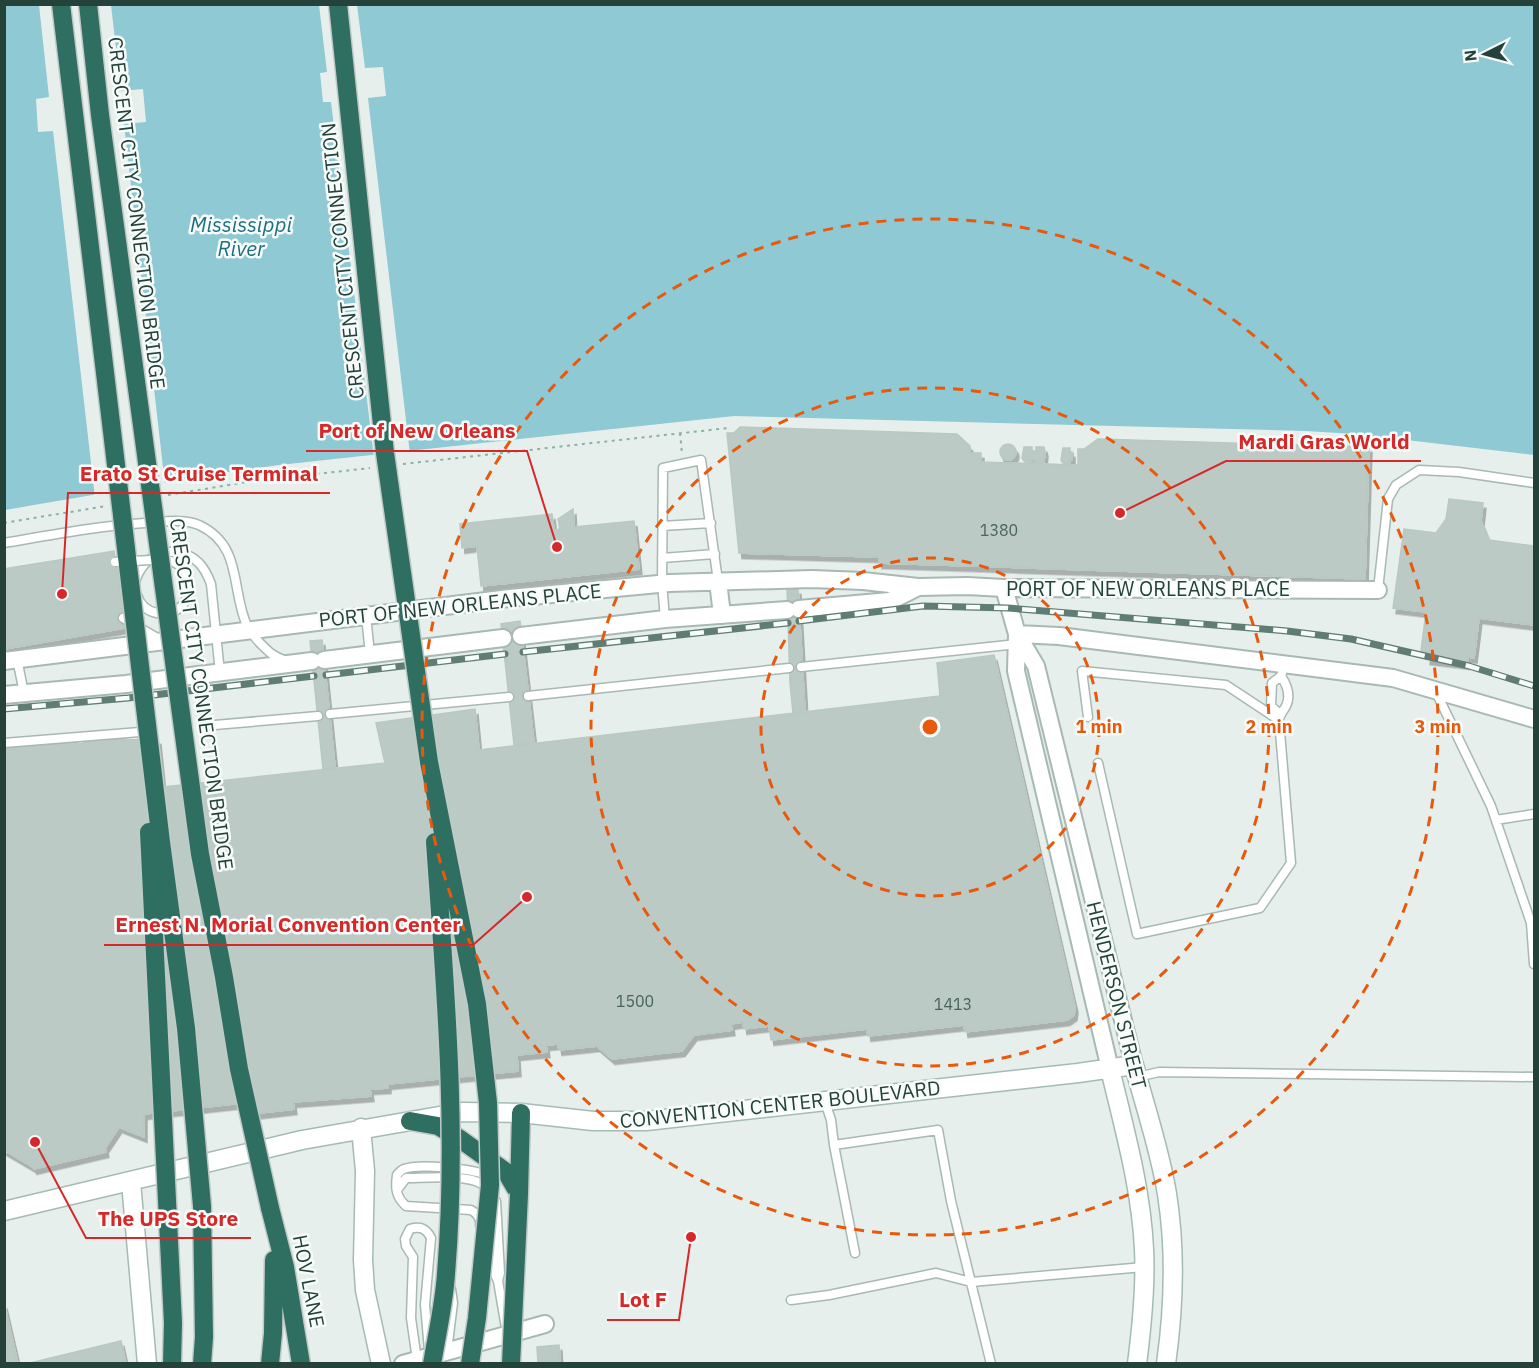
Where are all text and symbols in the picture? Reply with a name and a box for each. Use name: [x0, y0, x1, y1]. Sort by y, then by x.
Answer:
north arrow: [1455, 24, 1515, 84]
street label: CRESCENT CITY CONNECTION BRIDGE: [102, 35, 172, 391]
text: N: [1460, 49, 1481, 62]
street label: CRESCENT CITY CONNECTION: [314, 122, 370, 400]
water label: Mississippi River: [190, 210, 292, 262]
callout: Port of New Orleans: [306, 412, 527, 451]
text: Port of New Orleans: [318, 416, 516, 444]
callout: Mardi Gras World: [1226, 422, 1421, 461]
text: Mardi Gras World: [1238, 427, 1410, 455]
callout: Erato St Cruise Terminal: [68, 454, 330, 493]
text: Erato St Cruise Terminal: [80, 459, 318, 487]
street label: CRESCENT CITY CONNECTION BRIDGE: [164, 516, 240, 872]
house number: 1380: [980, 520, 1018, 540]
street label: PORT OF NEW ORLEANS PLACE: [1006, 575, 1290, 602]
street label: PORT OF NEW ORLEANS PLACE: [317, 577, 603, 633]
text: 1 min: [1075, 715, 1123, 738]
text: 2 min: [1245, 715, 1293, 738]
text: 3 min: [1414, 715, 1462, 738]
centre of rings: [920, 717, 940, 737]
street label: HENDERSON STREET: [1081, 898, 1153, 1092]
callout: Ernest N. Morial Convention Center: [104, 906, 473, 945]
text: Ernest N. Morial Convention Center: [115, 910, 461, 938]
house number: 1500: [616, 991, 654, 1011]
house number: 1413: [934, 994, 972, 1014]
street label: CONVENTION CENTER BOULEVARD: [618, 1074, 942, 1134]
callout: The UPS Store: [86, 1199, 251, 1238]
text: The UPS Store: [98, 1204, 239, 1232]
street label: HOV LANE: [287, 1232, 331, 1330]
callout: Lot F: [607, 1281, 679, 1320]
text: Lot F: [619, 1285, 667, 1313]

